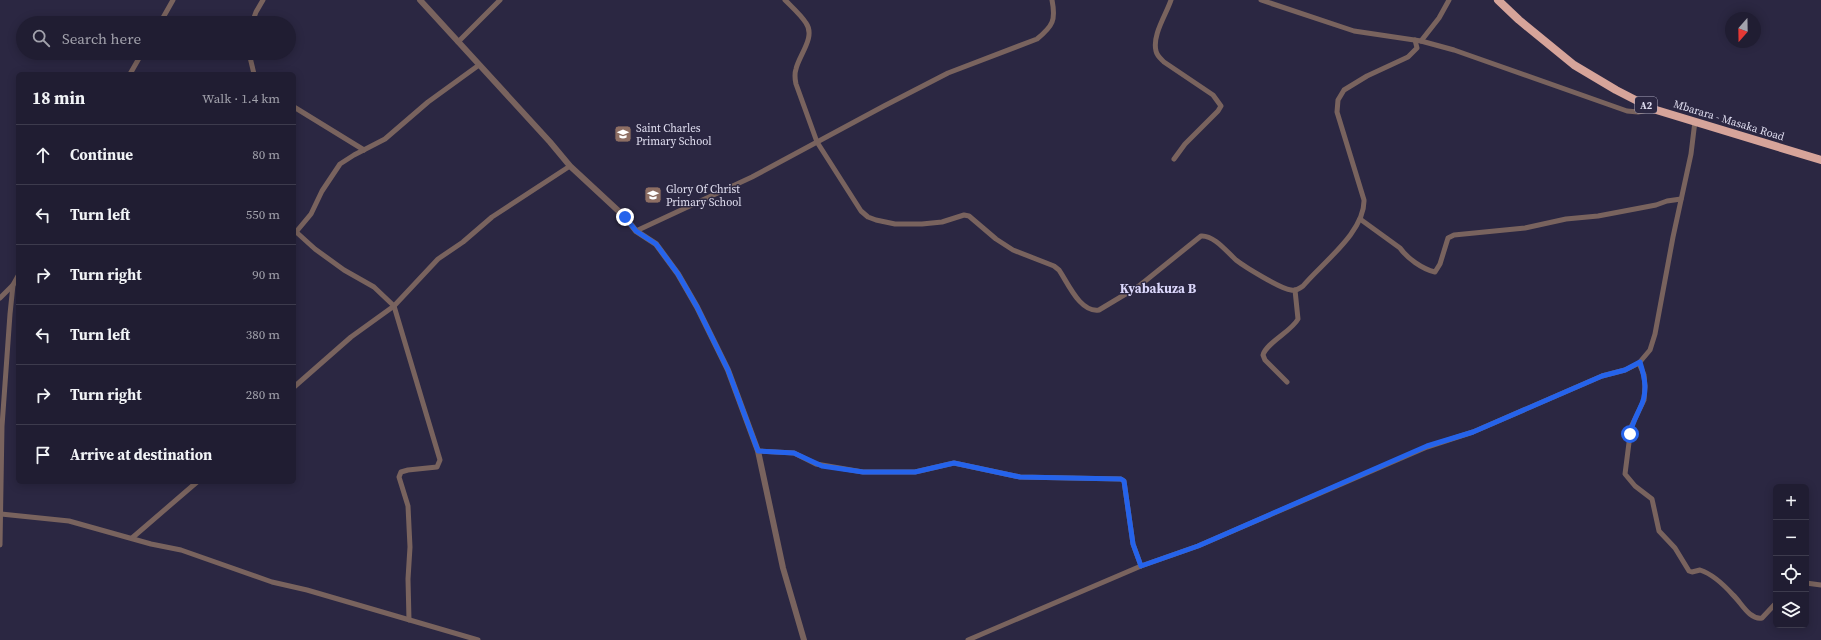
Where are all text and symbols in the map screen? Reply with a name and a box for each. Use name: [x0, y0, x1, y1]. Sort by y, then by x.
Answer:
north arrow: [1725, 12, 1761, 48]
search box: [16, 16, 296, 60]
icon: search: [30, 27, 52, 49]
text: Search here: [62, 28, 141, 49]
text: 18 min: [32, 86, 85, 110]
text: Walk · 1.4 km: [202, 90, 280, 107]
street label: Mbarara - Masaka Road: [1672, 96, 1787, 145]
road number: A2: [1635, 97, 1657, 113]
place label: Saint Charles Primary School: [636, 121, 711, 149]
school or university icon: Saint Charles Primary School: [613, 124, 633, 144]
icon: ahead: [32, 144, 54, 166]
text: Continue: [70, 144, 133, 165]
text: 80 m: [252, 146, 280, 163]
place label: Glory Of Christ Primary School: [666, 182, 741, 210]
school or university icon: Glory Of Christ Primary School: [643, 185, 663, 205]
icon: left: [32, 204, 54, 226]
text: Turn left: [70, 204, 130, 225]
text: 550 m: [246, 206, 280, 223]
route end: [616, 208, 634, 226]
icon: right: [32, 264, 54, 286]
text: Turn right: [70, 264, 142, 285]
text: 90 m: [252, 266, 280, 283]
district label: Kyabakuza B: [1120, 280, 1197, 297]
icon: left: [32, 324, 54, 346]
text: Turn left: [70, 324, 130, 345]
text: 380 m: [246, 326, 280, 343]
icon: right: [32, 384, 54, 406]
text: Turn right: [70, 384, 142, 405]
text: 280 m: [246, 386, 280, 403]
route start: [1621, 425, 1639, 443]
icon: arrive: [32, 444, 54, 466]
text: Arrive at destination: [70, 444, 212, 465]
map controls: [1773, 484, 1809, 628]
button: +: [1773, 484, 1809, 520]
button: −: [1773, 520, 1809, 556]
button: locate: [1773, 556, 1809, 592]
button: layers: [1773, 592, 1809, 628]

